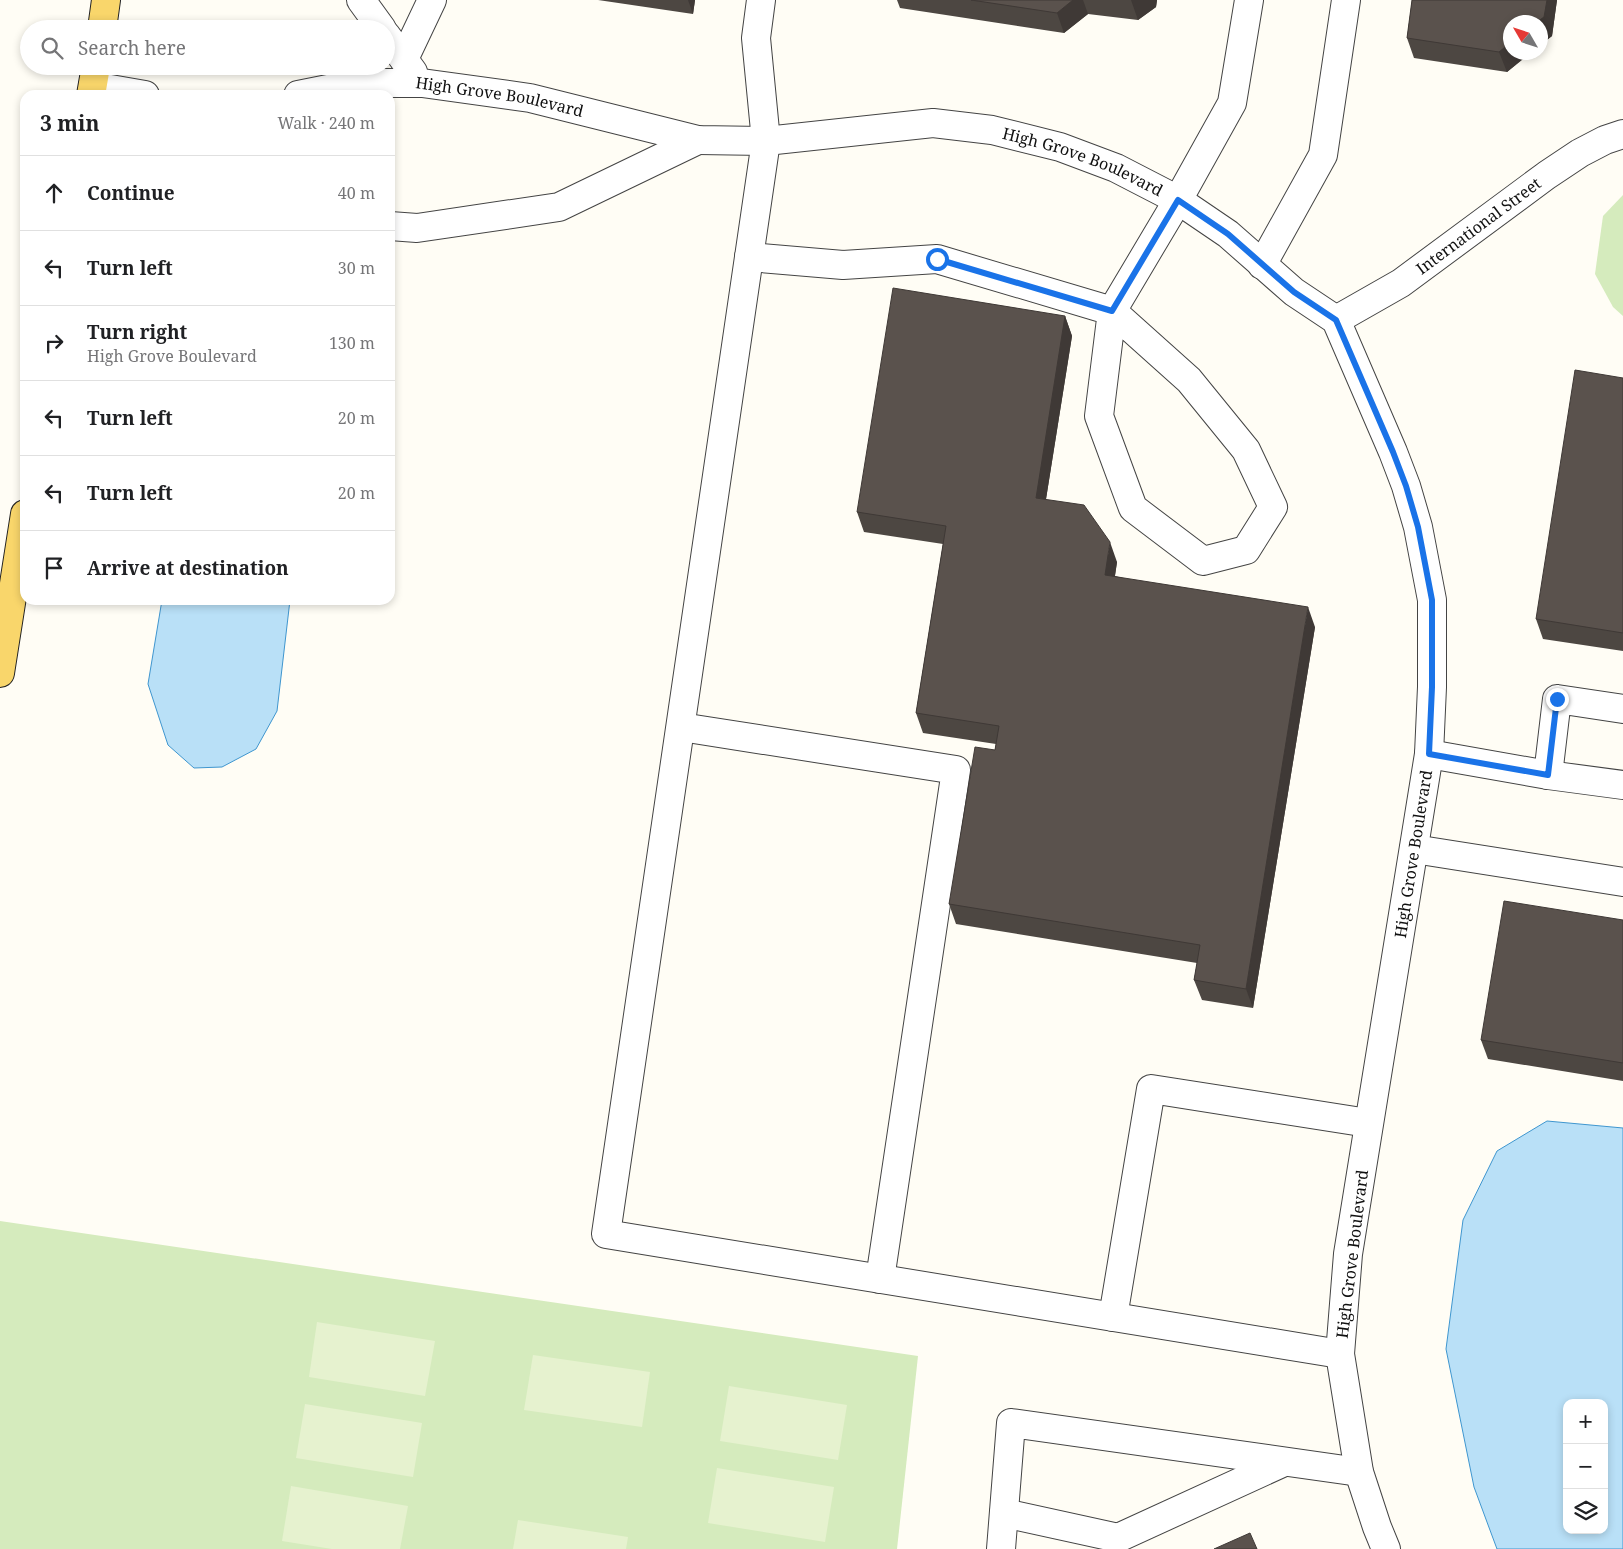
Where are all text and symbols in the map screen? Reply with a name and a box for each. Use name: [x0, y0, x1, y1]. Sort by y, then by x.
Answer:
north arrow: [1503, 15, 1548, 60]
search box: [20, 20, 395, 75]
icon: search: [38, 34, 66, 62]
text: Search here: [78, 35, 186, 61]
street label: High Grove Boulevard: [414, 71, 586, 122]
text: 3 min: [40, 109, 99, 137]
text: Walk · 240 m: [278, 112, 375, 134]
street label: High Grove Boulevard: [1000, 122, 1167, 201]
street label: International Street: [1411, 172, 1546, 279]
icon: ahead: [40, 179, 68, 207]
text: Continue: [87, 180, 175, 206]
text: 40 m: [338, 182, 375, 204]
route start: [926, 248, 949, 271]
icon: left: [40, 254, 68, 282]
text: Turn left: [87, 255, 173, 281]
text: 30 m: [338, 257, 375, 279]
text: Turn right: [87, 319, 187, 345]
icon: right: [40, 329, 68, 357]
text: 130 m: [329, 332, 375, 354]
text: High Grove Boulevard: [87, 345, 257, 367]
icon: left: [40, 404, 68, 432]
text: Turn left: [87, 405, 173, 431]
text: 20 m: [338, 407, 375, 429]
icon: left: [40, 479, 68, 507]
text: Turn left: [87, 480, 173, 506]
text: 20 m: [338, 482, 375, 504]
icon: arrive: [40, 554, 68, 582]
text: Arrive at destination: [87, 555, 289, 581]
route end: [1546, 688, 1569, 711]
street label: High Grove Boulevard: [1389, 768, 1437, 940]
street label: High Grove Boulevard: [1331, 1168, 1373, 1340]
map controls: [1563, 1399, 1608, 1534]
button: +: [1563, 1399, 1608, 1444]
button: −: [1563, 1444, 1608, 1489]
button: layers: [1563, 1489, 1608, 1534]

